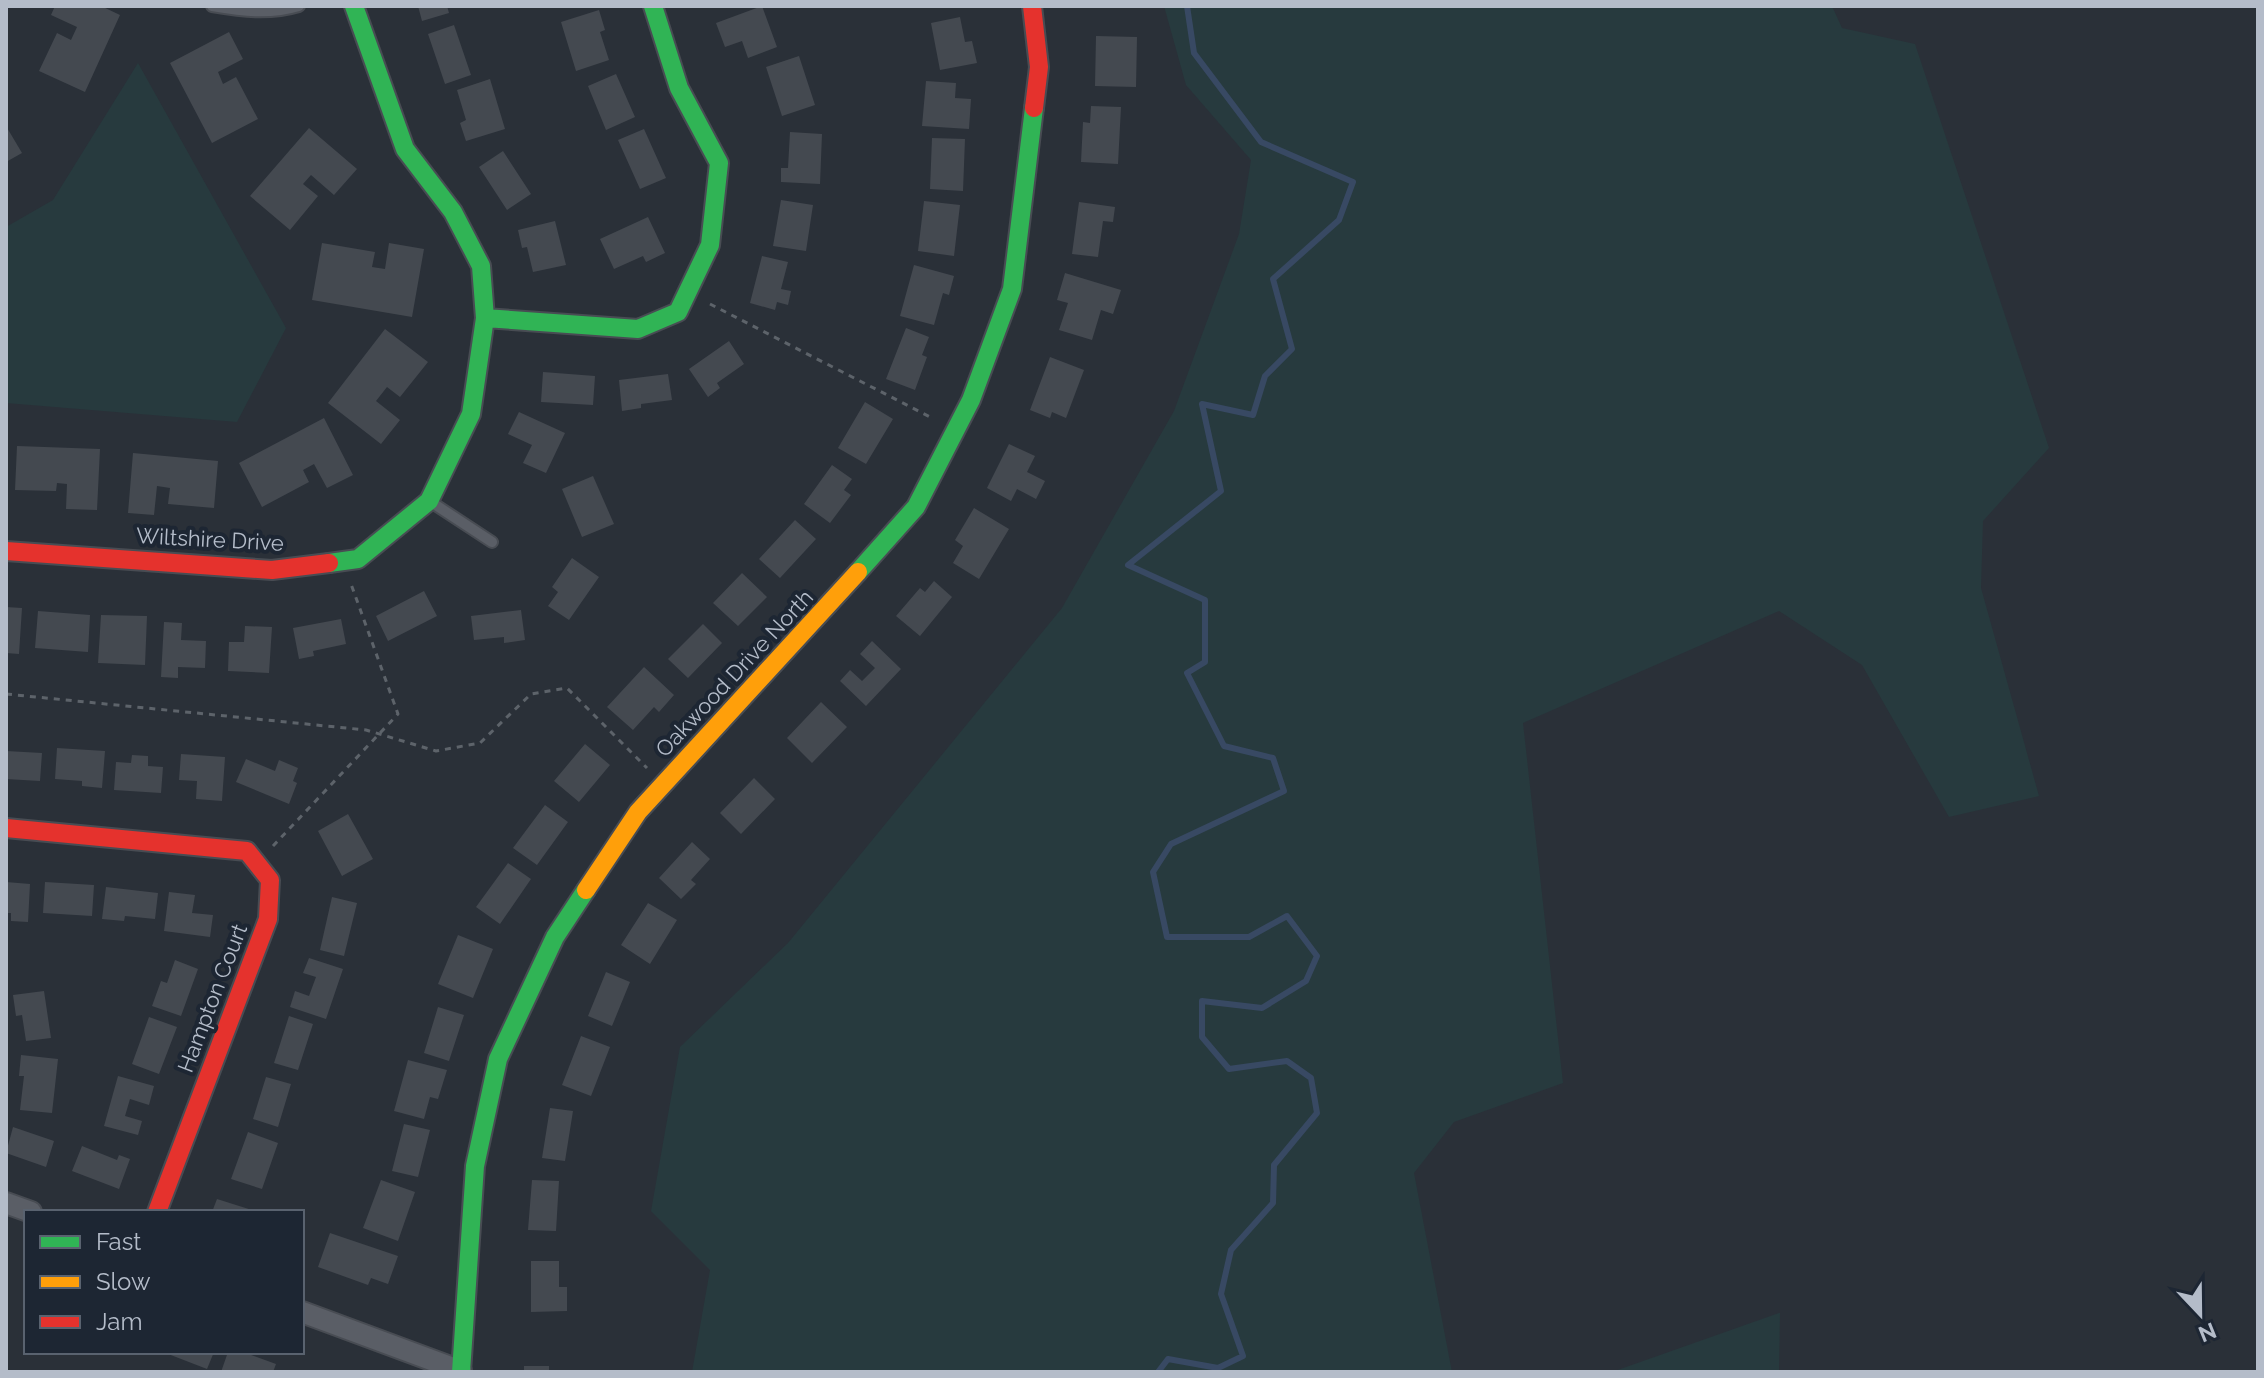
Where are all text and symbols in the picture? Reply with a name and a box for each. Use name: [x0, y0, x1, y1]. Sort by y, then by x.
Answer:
street label: Wiltshire Drive: [136, 522, 285, 556]
street label: Oakwood Drive North: [650, 584, 818, 762]
street label: Hampton Court: [172, 920, 252, 1076]
legend: [24, 1210, 304, 1354]
text: Fast: [96, 1227, 141, 1256]
text: Slow: [96, 1267, 151, 1296]
north arrow: [2160, 1274, 2240, 1354]
text: Jam: [96, 1307, 142, 1336]
text: N: [2195, 1317, 2220, 1348]

